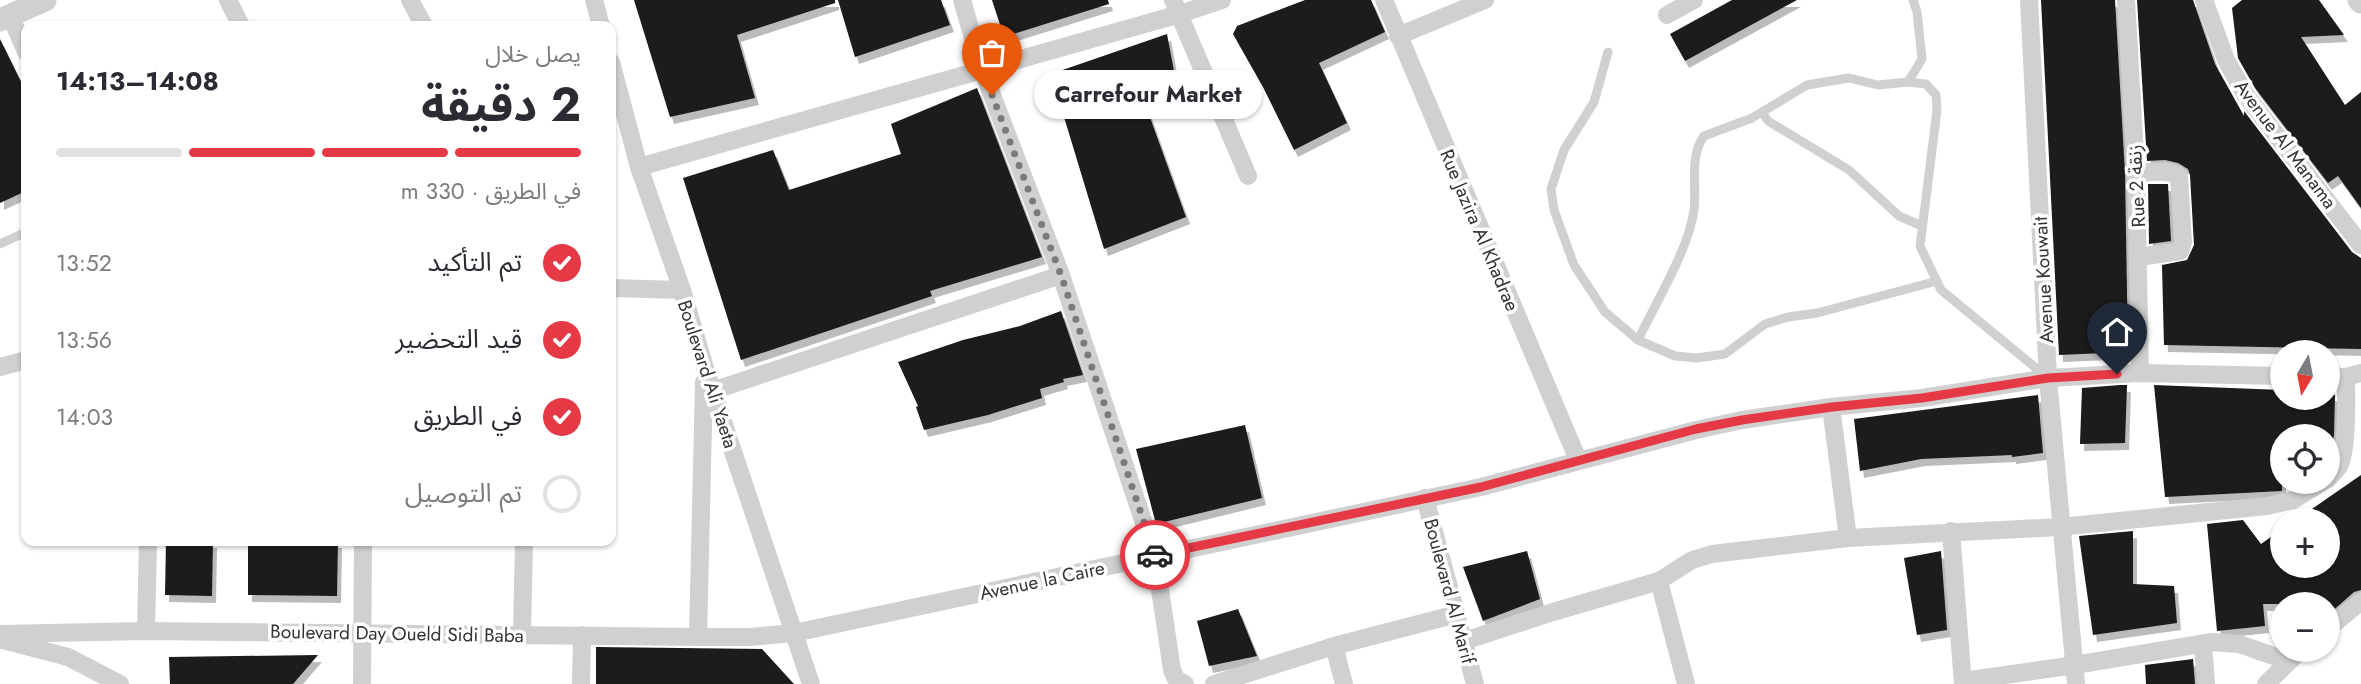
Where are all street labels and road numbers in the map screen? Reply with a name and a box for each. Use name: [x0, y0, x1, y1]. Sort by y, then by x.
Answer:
street label: Avenue Al Manama: [2228, 74, 2343, 214]
street label: Rue 2 زنقة: [2121, 144, 2152, 228]
street label: Rue Jazira Al Khadrae: [1433, 145, 1526, 316]
street label: Avenue Kouwait: [2027, 215, 2060, 344]
street label: Boulevard Ali Yaeta: [671, 297, 744, 452]
street label: Boulevard Al Marif: [1417, 515, 1482, 667]
street label: Avenue la Caire: [977, 554, 1107, 607]
street label: Boulevard Day Oueld Sidi Baba: [270, 618, 524, 649]

